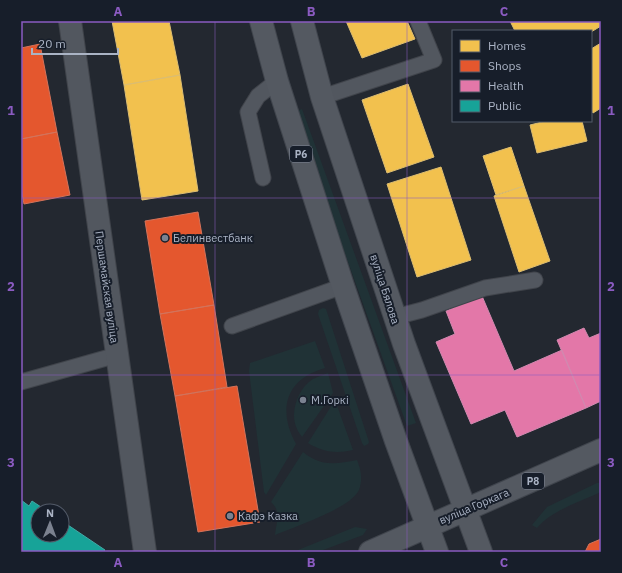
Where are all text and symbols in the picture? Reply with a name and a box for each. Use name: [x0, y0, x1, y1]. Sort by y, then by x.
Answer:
text: A: [114, 3, 123, 20]
text: B: [307, 3, 316, 20]
text: C: [500, 3, 509, 20]
scale bar: [32, 30, 118, 56]
legend: [452, 30, 592, 122]
text: 20 m: [38, 36, 66, 51]
text: Homes: [488, 38, 526, 53]
text: Shops: [488, 58, 521, 73]
text: Health: [488, 78, 524, 93]
text: Public: [488, 98, 521, 113]
text: 1: [7, 102, 15, 119]
text: 1: [607, 102, 615, 119]
road number: Р6: [290, 146, 312, 162]
street label: Першамайская вуліца: [92, 230, 122, 344]
place label: Белинвестбанк: [173, 231, 253, 245]
marker: Белинвестбанк: [160, 233, 170, 243]
street label: вуліца Бялова: [367, 252, 403, 326]
text: 2: [7, 278, 15, 295]
text: 2: [607, 278, 615, 295]
place label: М.Горкі: [311, 393, 349, 407]
marker: М.Горкі: [298, 395, 308, 405]
text: 3: [7, 454, 15, 471]
text: 3: [607, 454, 615, 471]
road number: Р8: [522, 473, 544, 489]
street label: вуліца Горкага: [437, 485, 511, 527]
north arrow: [30, 503, 70, 543]
text: N: [46, 506, 54, 520]
place label: Кафэ Казка: [238, 509, 298, 523]
marker: Кафэ Казка: [225, 511, 235, 521]
text: A: [114, 554, 123, 571]
text: B: [307, 554, 316, 571]
text: C: [500, 554, 509, 571]

